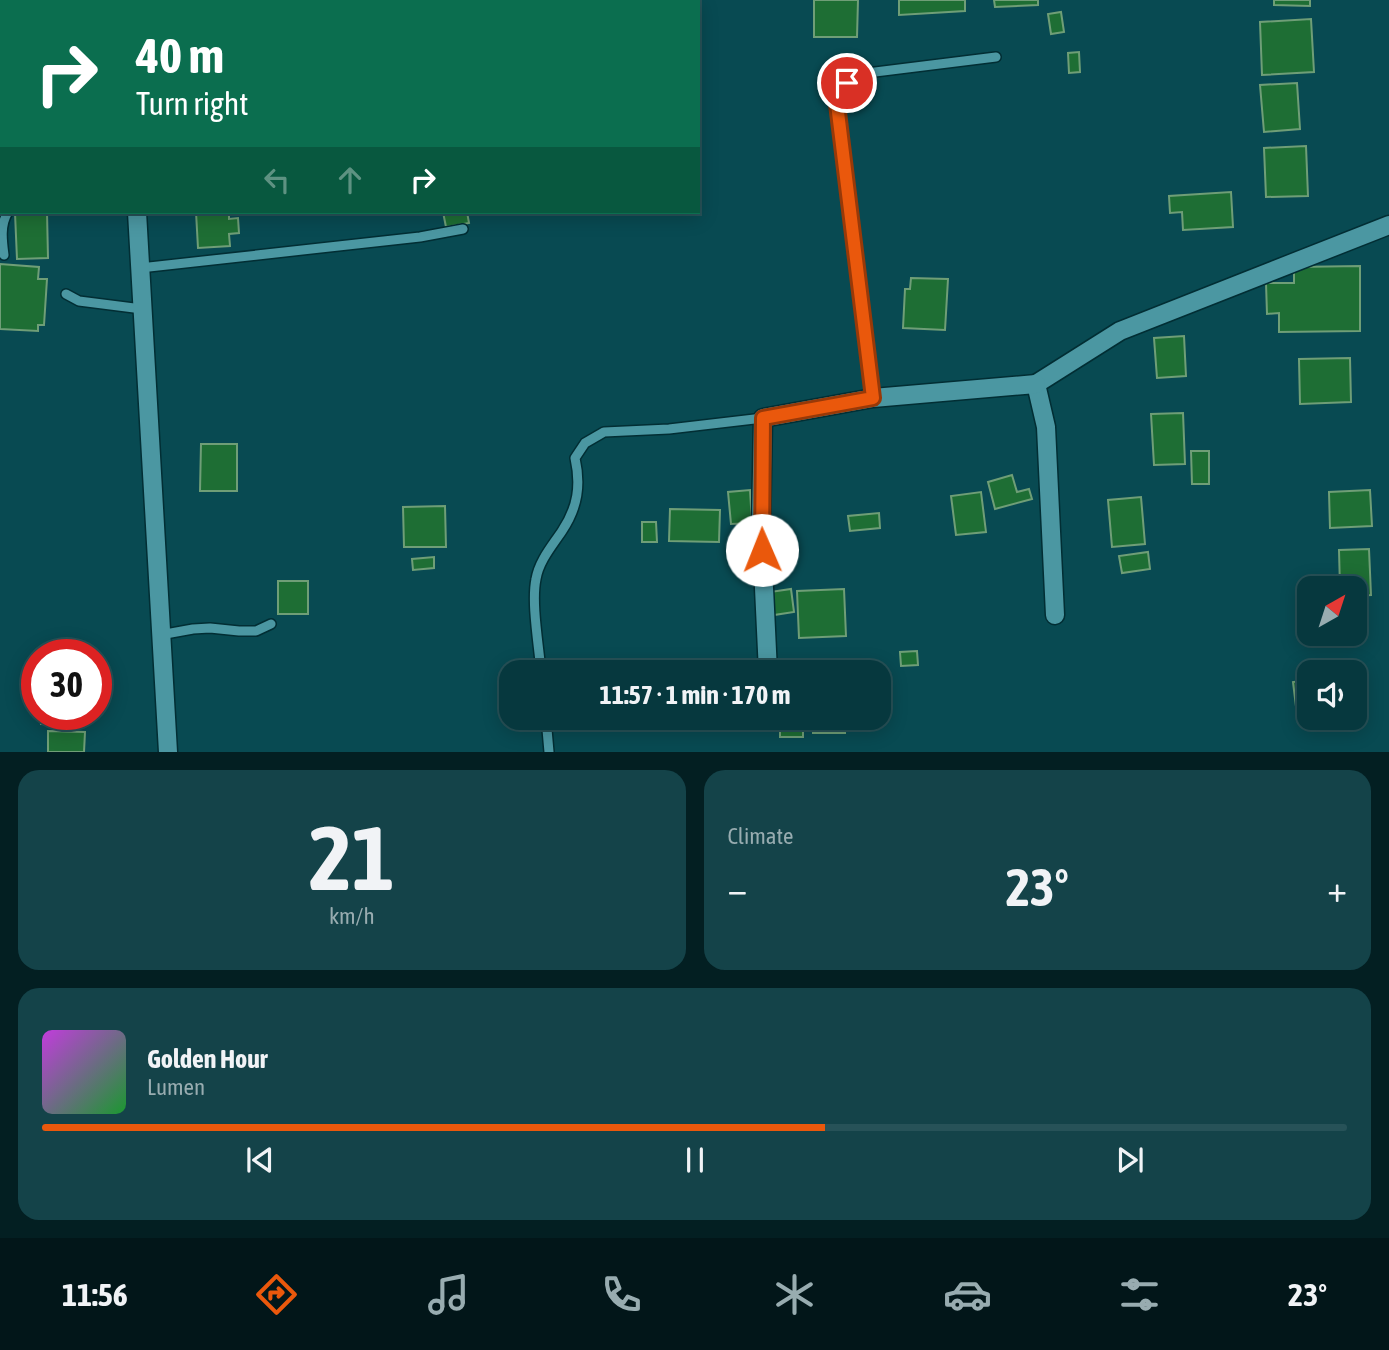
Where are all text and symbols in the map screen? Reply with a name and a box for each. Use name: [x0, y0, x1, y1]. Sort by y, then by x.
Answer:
text: 40 m: [136, 27, 224, 83]
icon: right: [21, 28, 112, 119]
pin: [817, 53, 877, 113]
icon: arrive: [828, 64, 866, 102]
text: Turn right: [136, 85, 249, 122]
icon: left: [258, 161, 296, 199]
icon: ahead: [331, 161, 369, 199]
icon: right: [404, 161, 442, 199]
position arrow: [725, 513, 799, 587]
north arrow: [1297, 576, 1367, 646]
map controls: [1297, 576, 1367, 730]
speed limit sign: 30: [21, 639, 112, 730]
button: sound: [1297, 660, 1367, 730]
text: 11:57 · 1 min · 170 m: [600, 680, 790, 710]
text: 21: [309, 805, 395, 909]
text: Climate: [728, 823, 793, 849]
text: 23°: [1006, 857, 1069, 917]
text: −: [728, 867, 747, 910]
text: +: [1327, 867, 1347, 910]
text: km/h: [329, 903, 375, 929]
text: Golden Hour: [147, 1044, 267, 1074]
text: Lumen: [147, 1074, 205, 1100]
icon: previous: [241, 1141, 279, 1179]
icon: pause: [676, 1141, 714, 1179]
icon: next: [1111, 1141, 1149, 1179]
icon: directions: [252, 1270, 301, 1319]
icon: music: [424, 1270, 473, 1319]
icon: phone: [597, 1270, 646, 1319]
icon: climate: [770, 1270, 819, 1319]
icon: car: [943, 1270, 992, 1319]
icon: filters: [1115, 1270, 1164, 1319]
text: 11:56: [62, 1276, 128, 1313]
text: 23°: [1288, 1276, 1327, 1313]

